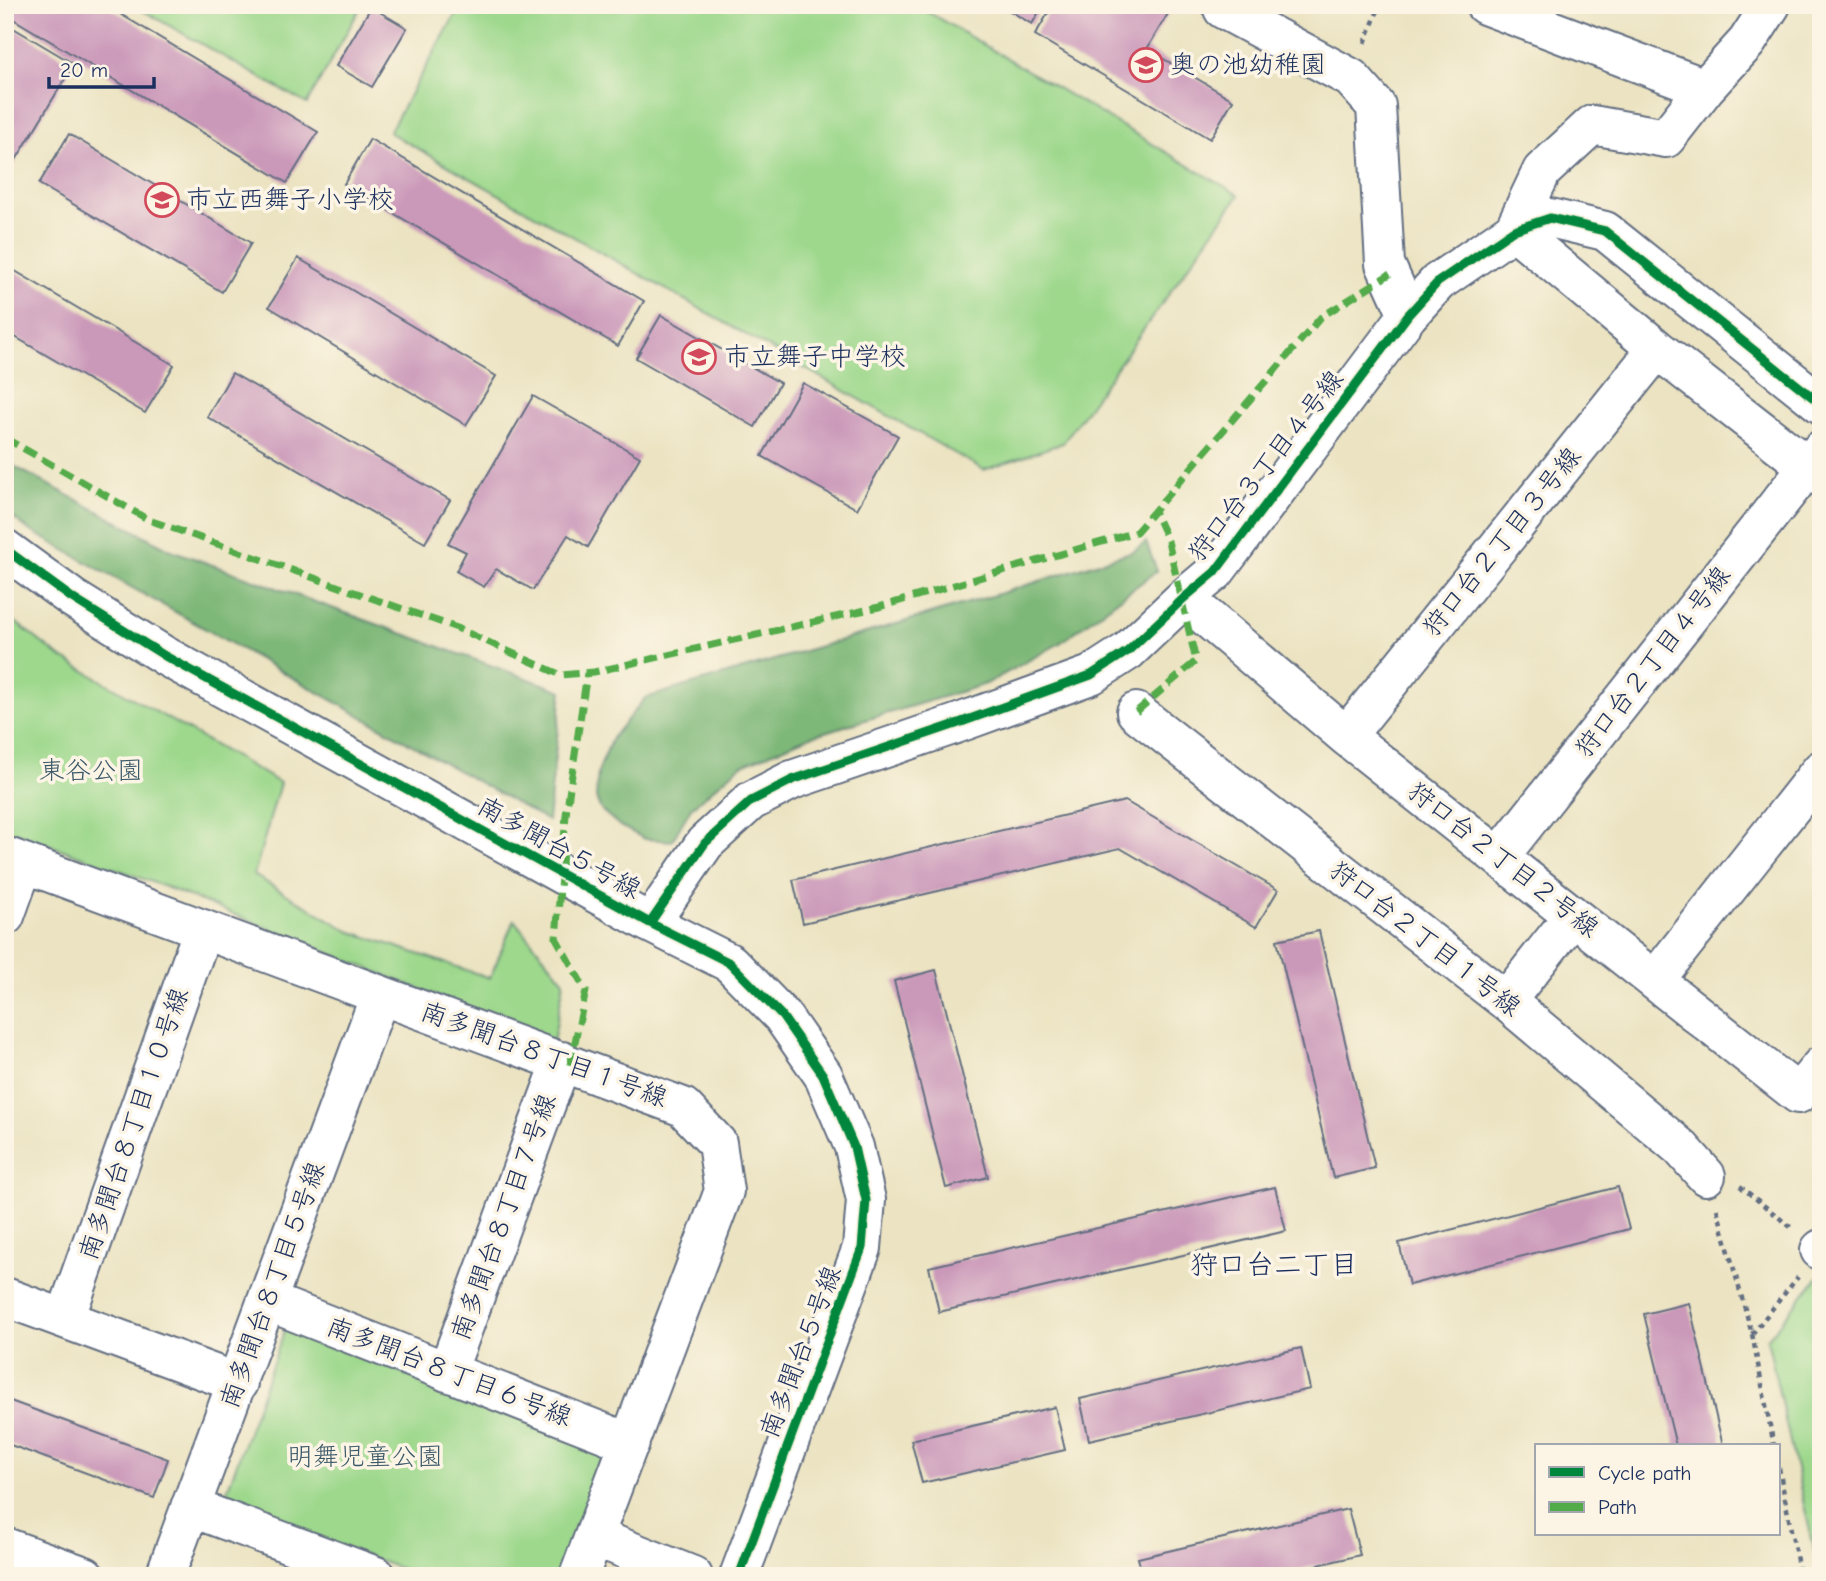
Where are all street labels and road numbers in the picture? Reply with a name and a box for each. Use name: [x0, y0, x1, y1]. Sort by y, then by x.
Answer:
street label: 狩口台３丁目４号線: [1182, 365, 1350, 567]
street label: 狩口台２丁目３号線: [1417, 442, 1587, 642]
street label: 狩口台２丁目４号線: [1569, 561, 1737, 763]
street label: 狩口台２丁目２号線: [1402, 776, 1604, 944]
street label: 南多聞台５号線: [472, 791, 646, 905]
street label: 狩口台２丁目１号線: [1324, 855, 1526, 1023]
street label: 南多聞台８丁目１０号線: [73, 984, 195, 1264]
street label: 南多聞台８丁目１号線: [417, 996, 671, 1114]
street label: 南多聞台８丁目７号線: [445, 1090, 563, 1344]
street label: 南多聞台８丁目５号線: [214, 1158, 332, 1412]
street label: 南多聞台５号線: [754, 1262, 848, 1442]
street label: 南多聞台８丁目６号線: [322, 1311, 576, 1433]

